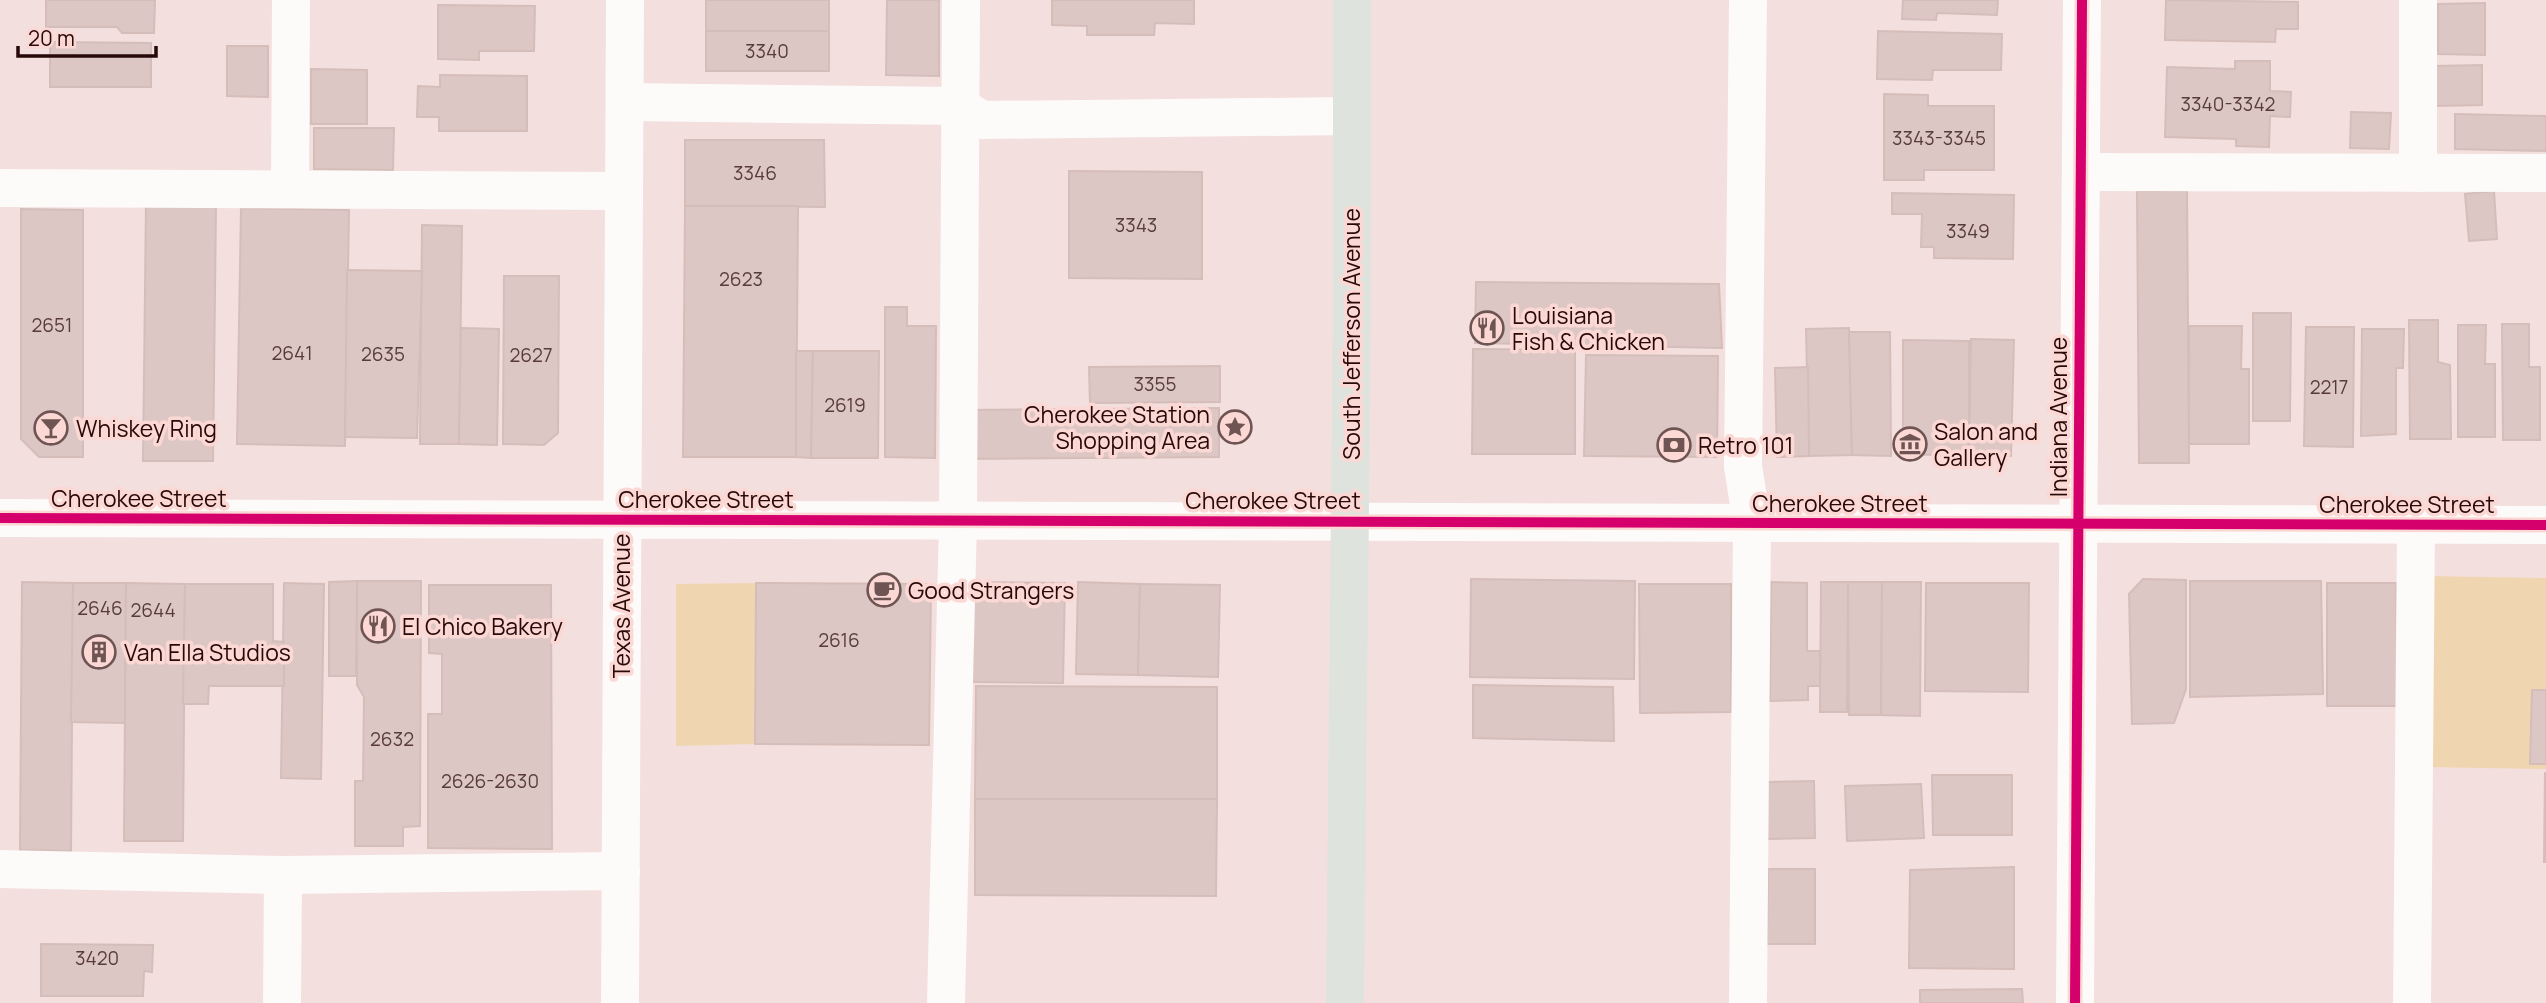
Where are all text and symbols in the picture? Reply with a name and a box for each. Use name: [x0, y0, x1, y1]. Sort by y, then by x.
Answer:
scale bar: [18, 14, 156, 58]
text: 20 m: [28, 24, 75, 52]
house number: 3340: [745, 38, 789, 64]
house number: 3340-3342: [2181, 91, 2275, 117]
house number: 3343-3345: [1892, 125, 1986, 151]
house number: 3346: [733, 160, 777, 186]
street label: South Jefferson Avenue: [1335, 208, 1367, 460]
house number: 3343: [1115, 212, 1157, 238]
house number: 3349: [1946, 218, 1990, 244]
house number: 2623: [719, 266, 763, 292]
place label: Louisiana Fish & Chicken: [1512, 299, 1665, 357]
restaurant icon: Louisiana Fish & Chicken: [1468, 309, 1506, 347]
house number: 2651: [31, 312, 73, 338]
street label: Indiana Avenue: [2042, 337, 2074, 497]
house number: 2641: [271, 340, 313, 366]
house number: 2635: [361, 341, 405, 367]
house number: 2627: [510, 342, 553, 368]
house number: 3355: [1134, 371, 1177, 397]
house number: 2217: [2310, 374, 2348, 400]
house number: 2619: [824, 392, 866, 418]
place label: Cherokee Station Shopping Area: [1024, 398, 1210, 456]
place icon: Cherokee Station Shopping Area: [1216, 408, 1254, 446]
bar icon: Whiskey Ring: [32, 409, 70, 447]
place label: Whiskey Ring: [76, 412, 217, 444]
place label: Salon and Gallery: [1934, 415, 2038, 473]
museum icon: Salon and Gallery: [1891, 425, 1929, 463]
bank icon: Retro 101: [1655, 426, 1693, 464]
place label: Retro 101: [1698, 429, 1793, 461]
street label: Cherokee Street: [51, 482, 227, 514]
street label: Cherokee Street: [618, 483, 794, 515]
street label: Cherokee Street: [1185, 484, 1361, 516]
street label: Cherokee Street: [1752, 487, 1928, 519]
street label: Cherokee Street: [2319, 488, 2495, 520]
street label: Texas Avenue: [605, 534, 637, 678]
cafe icon: Good Strangers: [865, 571, 903, 609]
place label: Good Strangers: [908, 574, 1074, 606]
house number: 2646: [77, 595, 123, 621]
house number: 2644: [130, 597, 176, 623]
restaurant icon: El Chico Bakery: [359, 607, 397, 645]
place label: El Chico Bakery: [402, 610, 563, 642]
house number: 2616: [818, 627, 860, 653]
building icon: Van Ella Studios: [80, 633, 118, 671]
place label: Van Ella Studios: [124, 636, 291, 668]
house number: 2632: [370, 726, 414, 752]
house number: 2626-2630: [441, 768, 539, 794]
house number: 3420: [75, 945, 119, 971]

